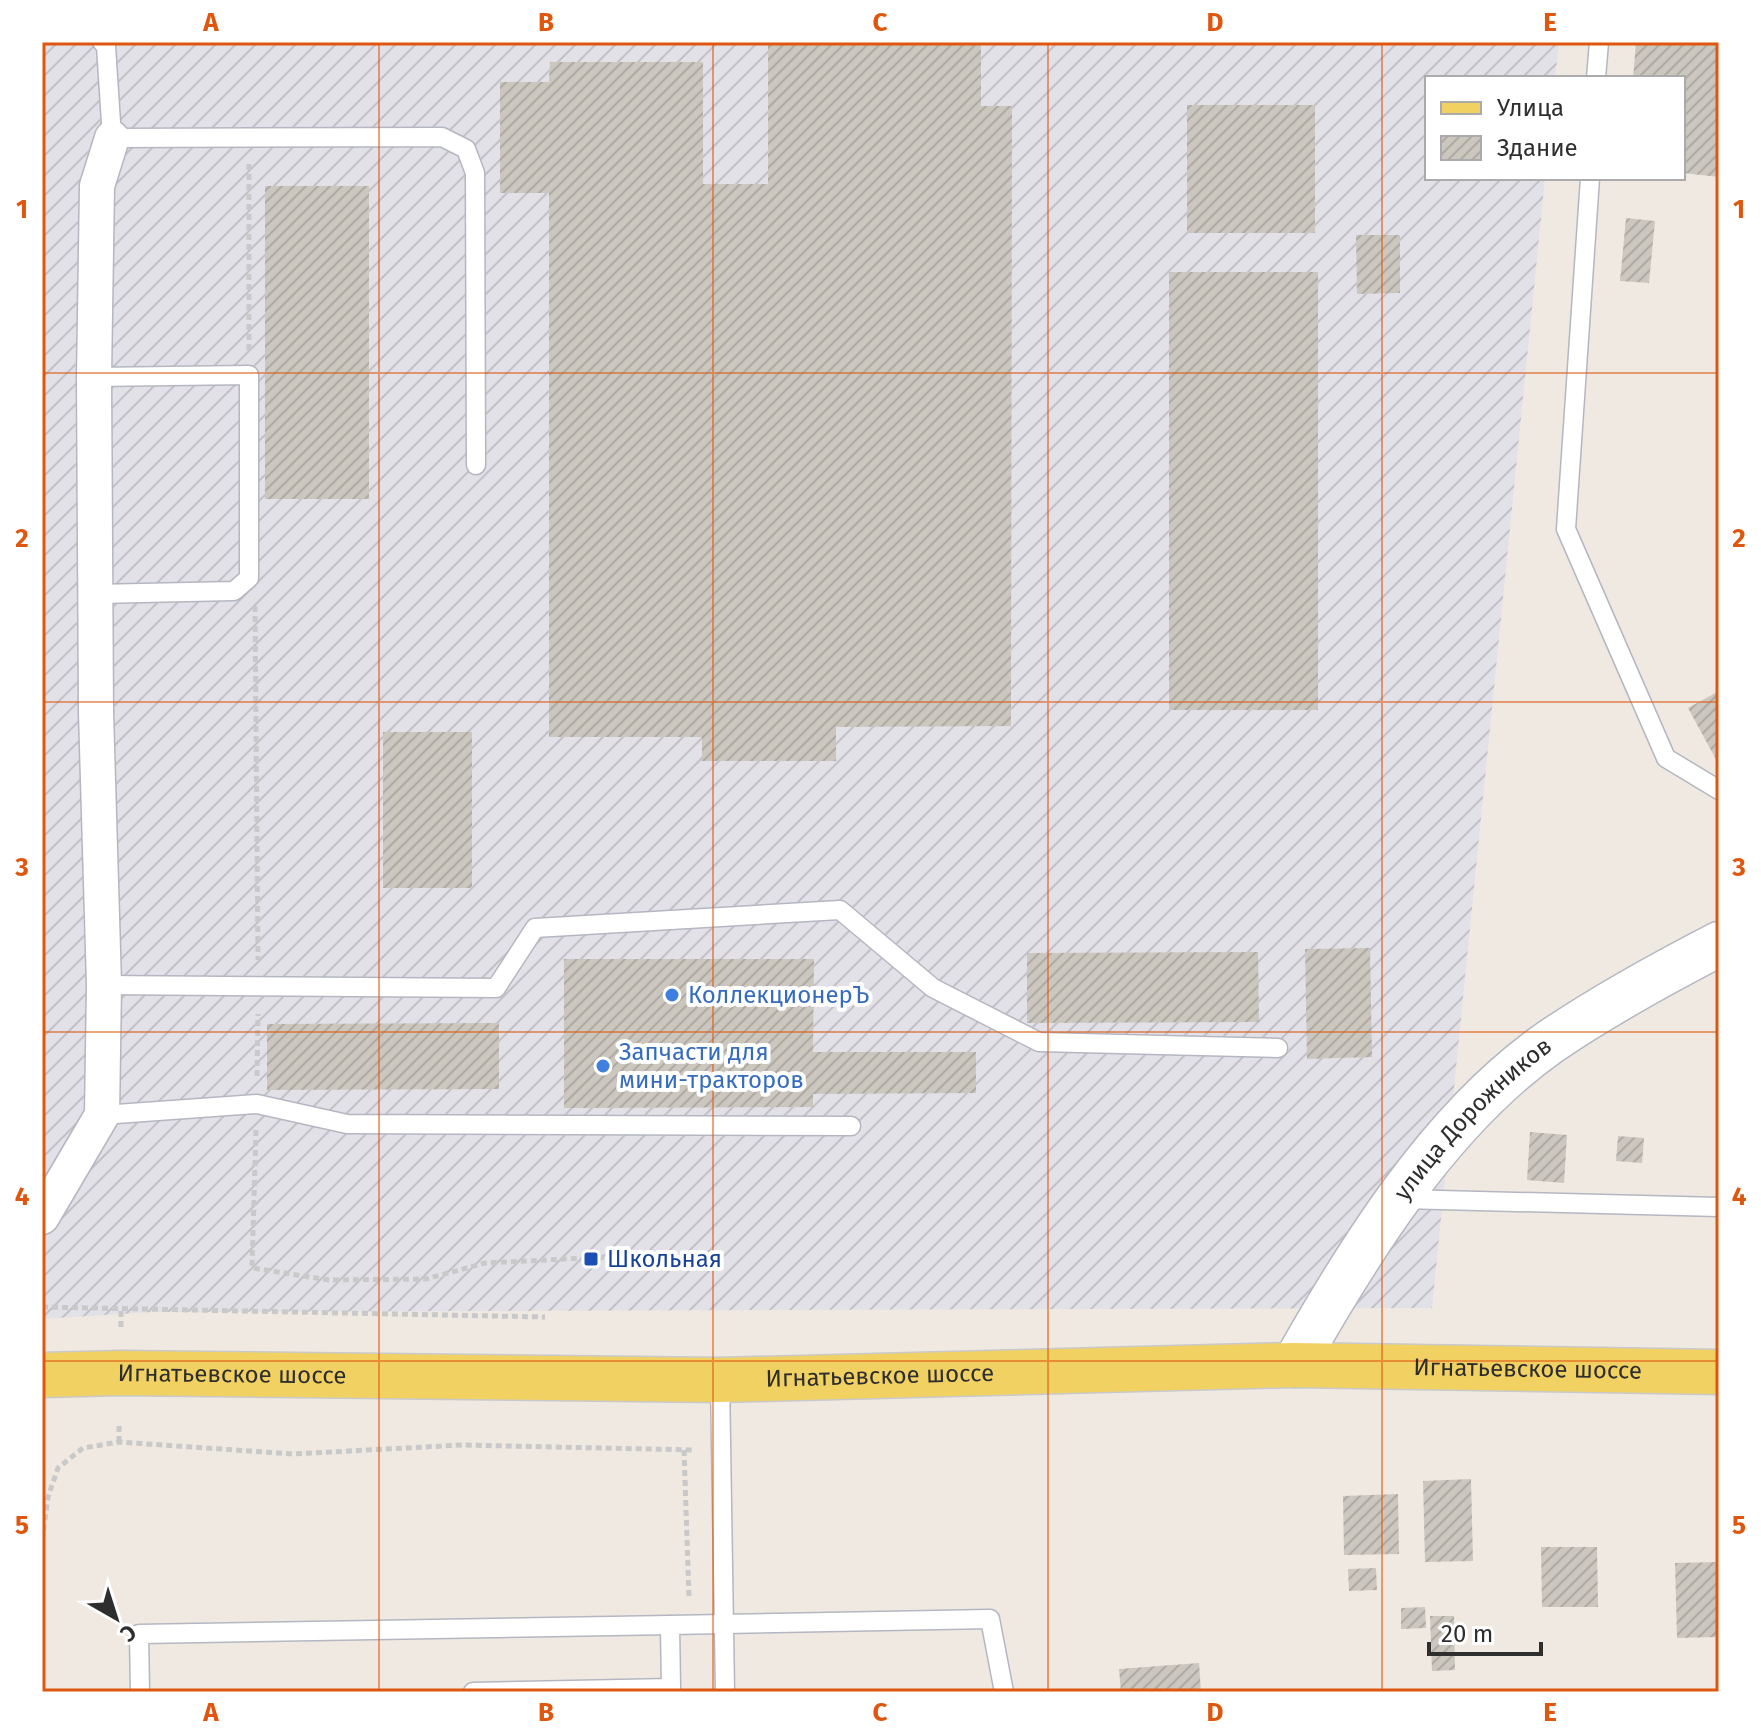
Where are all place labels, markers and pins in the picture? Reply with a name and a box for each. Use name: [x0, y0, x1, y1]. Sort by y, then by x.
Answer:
place label: КоллекционерЪ: [688, 981, 869, 1009]
marker: КоллекционерЪ: [663, 986, 681, 1004]
place label: Запчасти для мини-тракторов: [619, 1038, 804, 1094]
marker: Запчасти для мини-тракторов: [594, 1057, 612, 1075]
place label: Школьная: [607, 1245, 722, 1273]
marker: Школьная: [582, 1250, 600, 1268]

